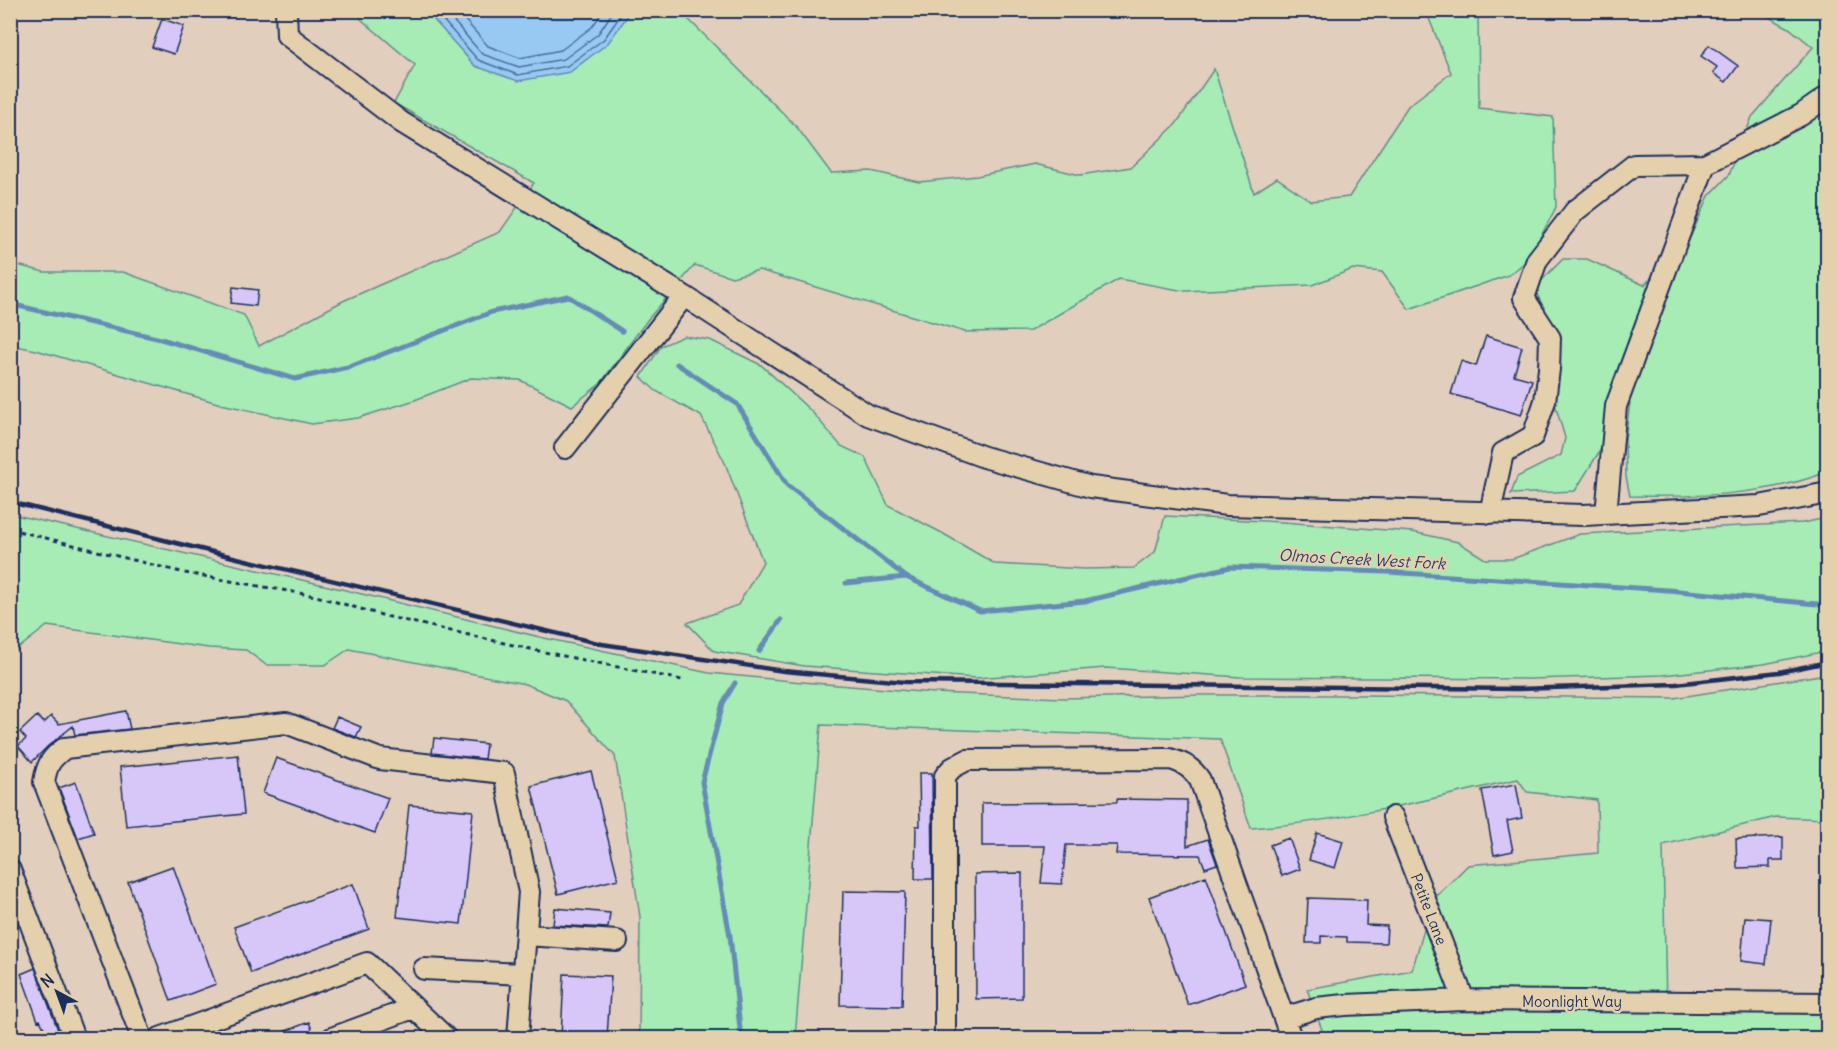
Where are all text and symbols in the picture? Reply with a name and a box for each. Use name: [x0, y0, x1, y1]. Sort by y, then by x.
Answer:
water label: Olmos Creek West Fork: [1278, 545, 1448, 573]
street label: Petite Lane: [1407, 871, 1451, 947]
north arrow: [27, 962, 87, 1022]
text: N: [36, 970, 58, 992]
street label: Moonlight Way: [1522, 992, 1622, 1011]

